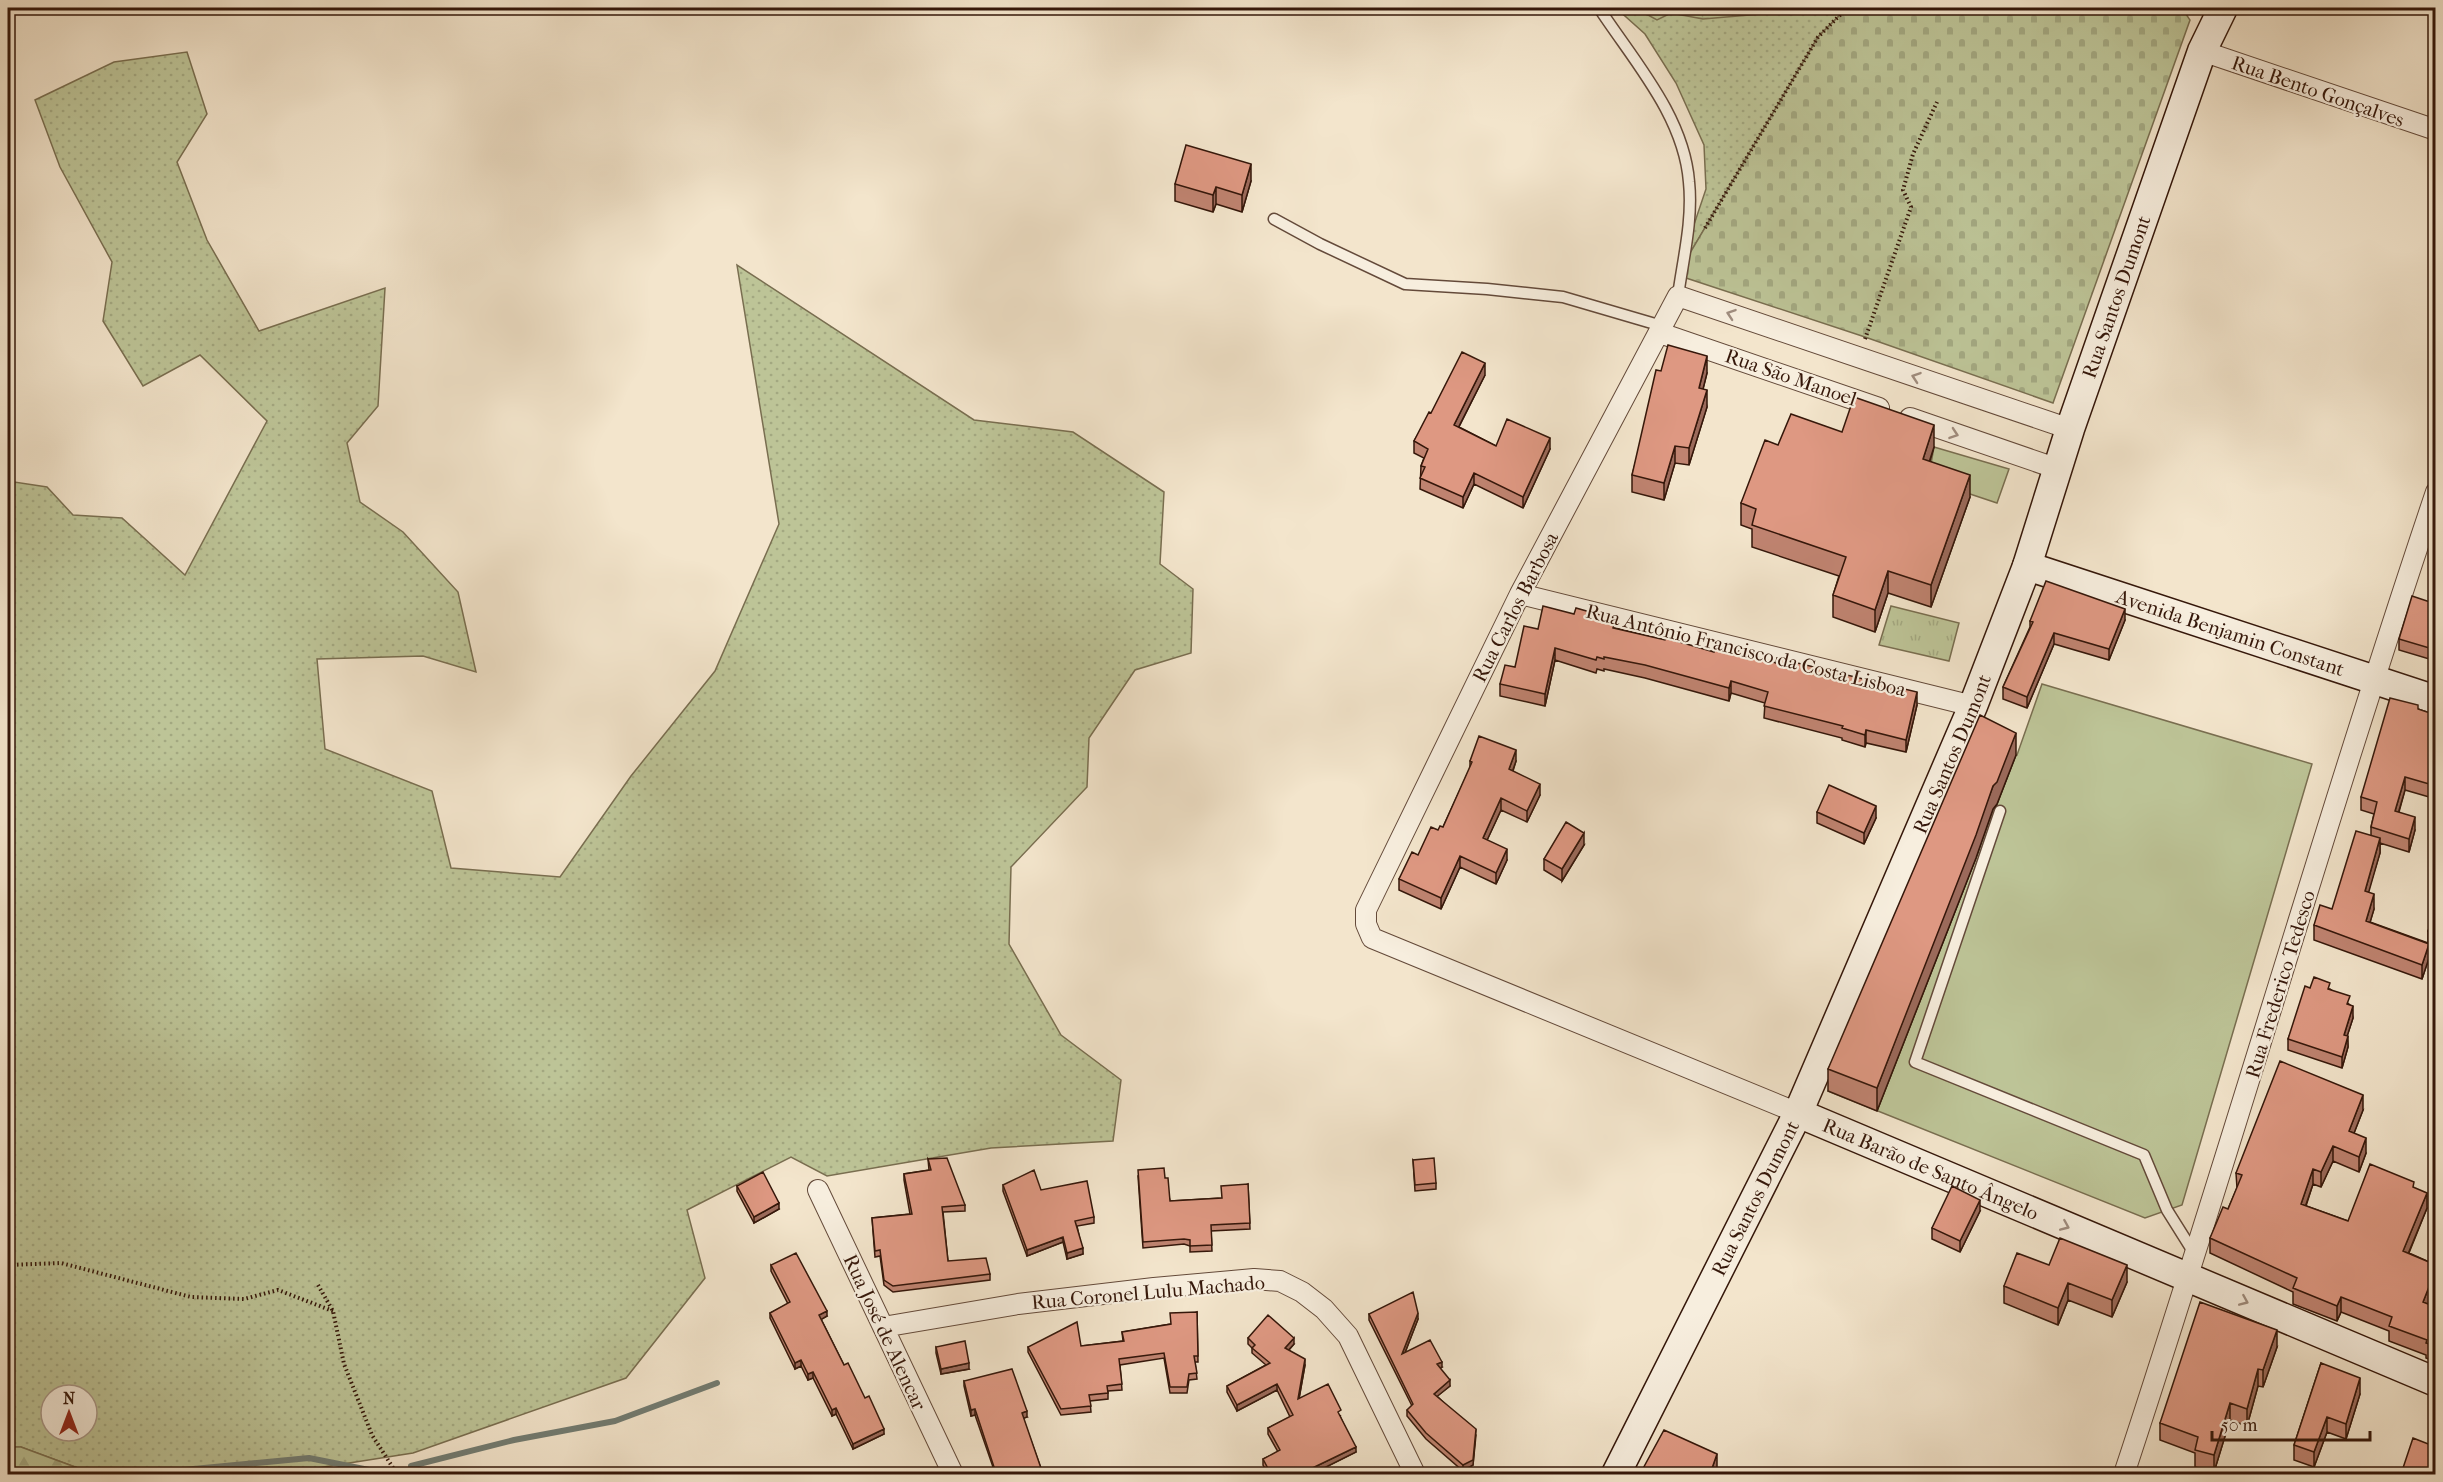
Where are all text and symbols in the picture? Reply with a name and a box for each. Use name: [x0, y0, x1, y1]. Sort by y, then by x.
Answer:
street label: Rua Bento Gonçalves: [2229, 51, 2407, 132]
street label: Rua Santos Dumont: [2078, 212, 2156, 381]
one-way arrow: [1726, 309, 1737, 322]
street label: Rua São Manoel: [1722, 344, 1860, 411]
one-way arrow: [1911, 371, 1922, 384]
one-way arrow: [1948, 426, 1959, 439]
street label: Rua Carlos Barbosa: [1468, 528, 1564, 686]
street label: Avenida Benjamin Constant: [2112, 585, 2347, 681]
street label: Rua Antônio Francisco da Costa Lisboa: [1583, 600, 1909, 702]
street label: Rua Santos Dumont: [1908, 671, 1996, 837]
street label: Rua Frederico Tedesco: [2241, 887, 2320, 1081]
street label: Rua Barão de Santo Ângelo: [1819, 1114, 2042, 1225]
street label: Rua Santos Dumont: [1707, 1117, 1804, 1280]
one-way arrow: [2058, 1218, 2069, 1230]
street label: Rua José de Alencar: [838, 1251, 931, 1414]
street label: Rua Coronel Lulu Machado: [1030, 1271, 1266, 1314]
one-way arrow: [2238, 1294, 2249, 1306]
north arrow: [39, 1383, 99, 1443]
text: N: [63, 1389, 76, 1408]
scale bar: [2212, 1404, 2370, 1442]
text: 50 m: [2221, 1415, 2258, 1436]

